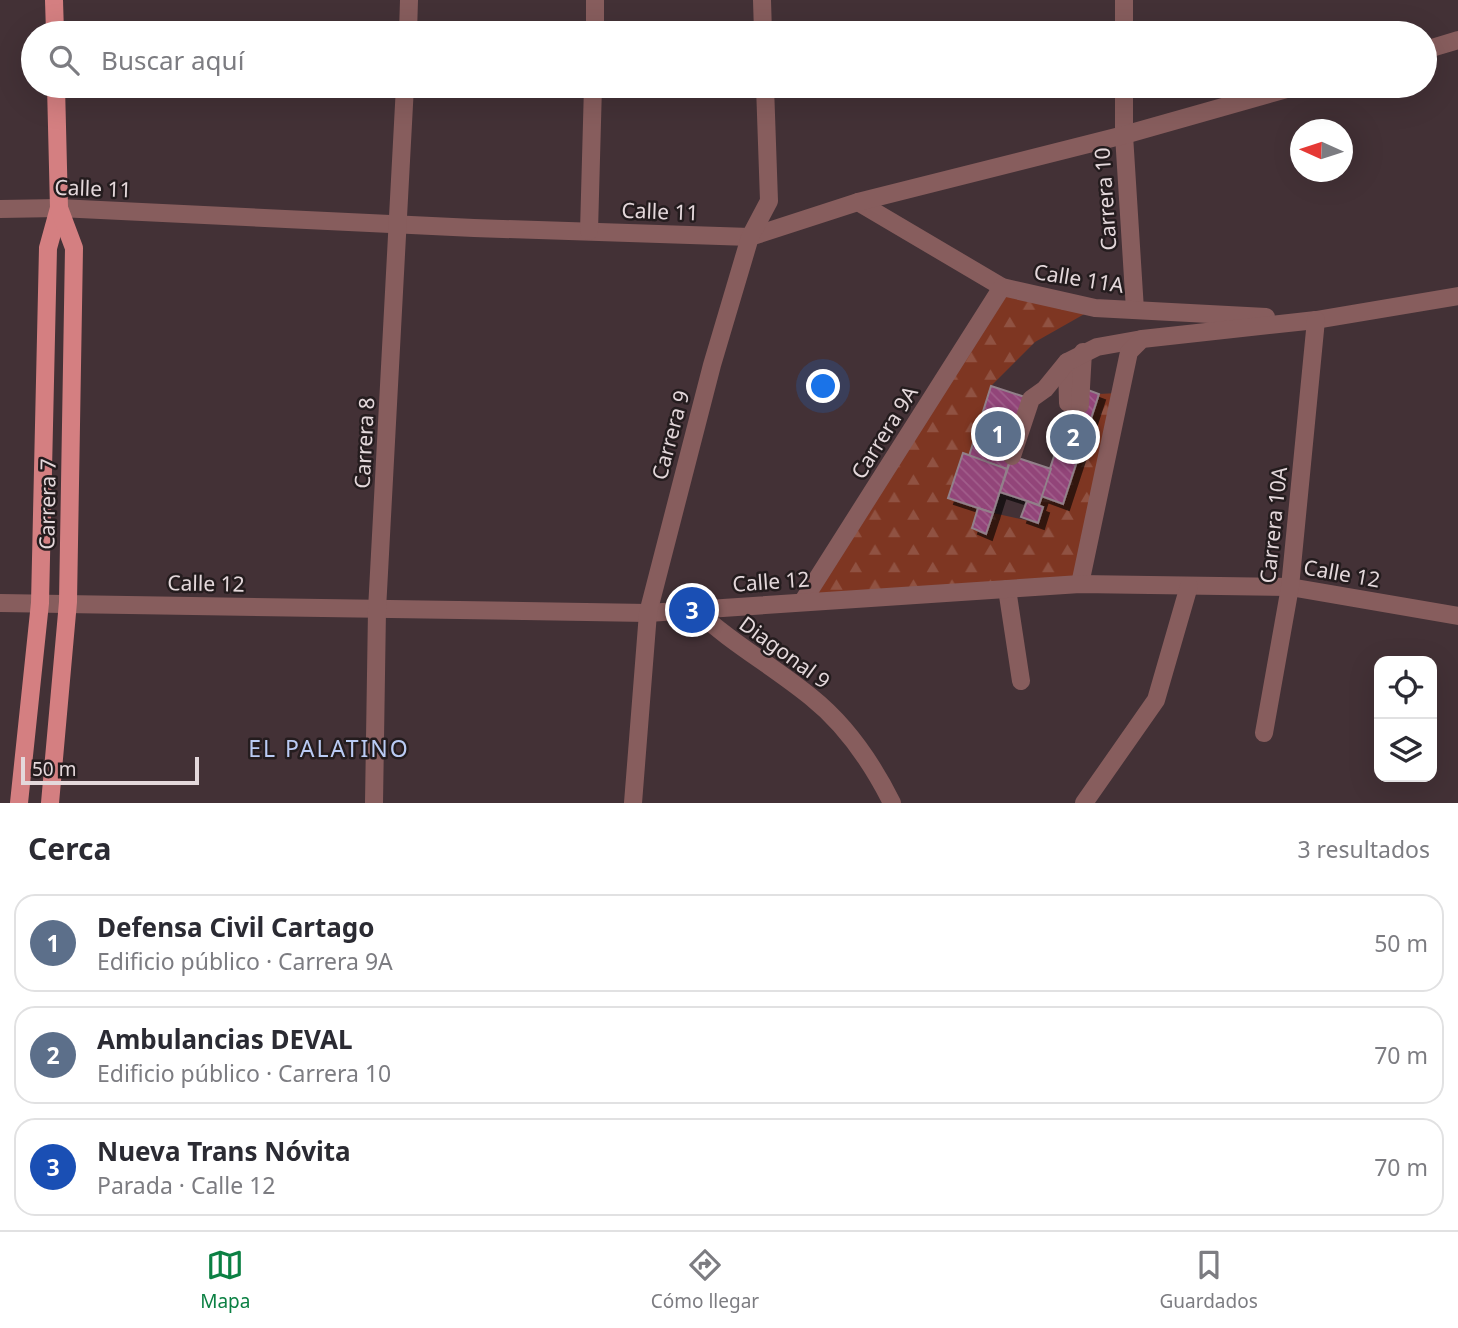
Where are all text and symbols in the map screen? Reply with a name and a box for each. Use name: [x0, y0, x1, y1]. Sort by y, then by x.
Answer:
search box: [21, 21, 1437, 98]
icon: search: [45, 41, 83, 79]
text: Buscar aquí: [101, 42, 244, 78]
north arrow: [1290, 119, 1353, 182]
street label: Carrera 10: [1087, 146, 1123, 252]
street label: Calle 11: [54, 173, 132, 203]
street label: Calle 11: [621, 196, 699, 226]
street label: Calle 11A: [1032, 257, 1127, 299]
your location: [806, 369, 840, 403]
street label: Carrera 9A: [844, 380, 924, 484]
street label: Carrera 9: [645, 387, 695, 483]
street label: Carrera 8: [348, 397, 380, 489]
pin: 1: [975, 408, 1021, 460]
pin: 2: [1050, 411, 1096, 463]
street label: Carrera 7: [32, 458, 62, 550]
street label: Carrera 10A: [1253, 465, 1293, 585]
street label: Calle 12: [1302, 553, 1382, 593]
street label: Calle 12: [732, 564, 810, 598]
street label: Calle 12: [167, 568, 245, 598]
pin: 3: [669, 584, 715, 636]
street label: Diagonal 9: [734, 610, 836, 694]
map controls: [1374, 656, 1437, 782]
button: locate: [1374, 656, 1437, 719]
button: layers: [1374, 719, 1437, 782]
district label: EL PALATINO: [248, 732, 410, 764]
scale bar: [21, 754, 200, 786]
text: 50 m: [32, 756, 76, 782]
text: Cerca: [28, 828, 111, 869]
text: 3 resultados: [1297, 833, 1430, 865]
text: Defensa Civil Cartago: [97, 909, 374, 945]
text: 1: [46, 927, 60, 959]
text: 50 m: [1374, 927, 1428, 959]
text: Edificio público · Carrera 9A: [97, 945, 393, 977]
text: Ambulancias DEVAL: [97, 1021, 352, 1057]
text: 2: [46, 1039, 60, 1071]
text: 70 m: [1374, 1039, 1428, 1071]
text: Edificio público · Carrera 10: [97, 1057, 391, 1089]
text: Nueva Trans Nóvita: [97, 1133, 351, 1169]
text: 3: [46, 1151, 60, 1183]
text: 70 m: [1374, 1151, 1428, 1183]
text: Parada · Calle 12: [97, 1169, 276, 1201]
tab: Mapa: [200, 1246, 250, 1314]
tab: Cómo llegar: [651, 1246, 759, 1314]
tab: Guardados: [1159, 1246, 1258, 1314]

